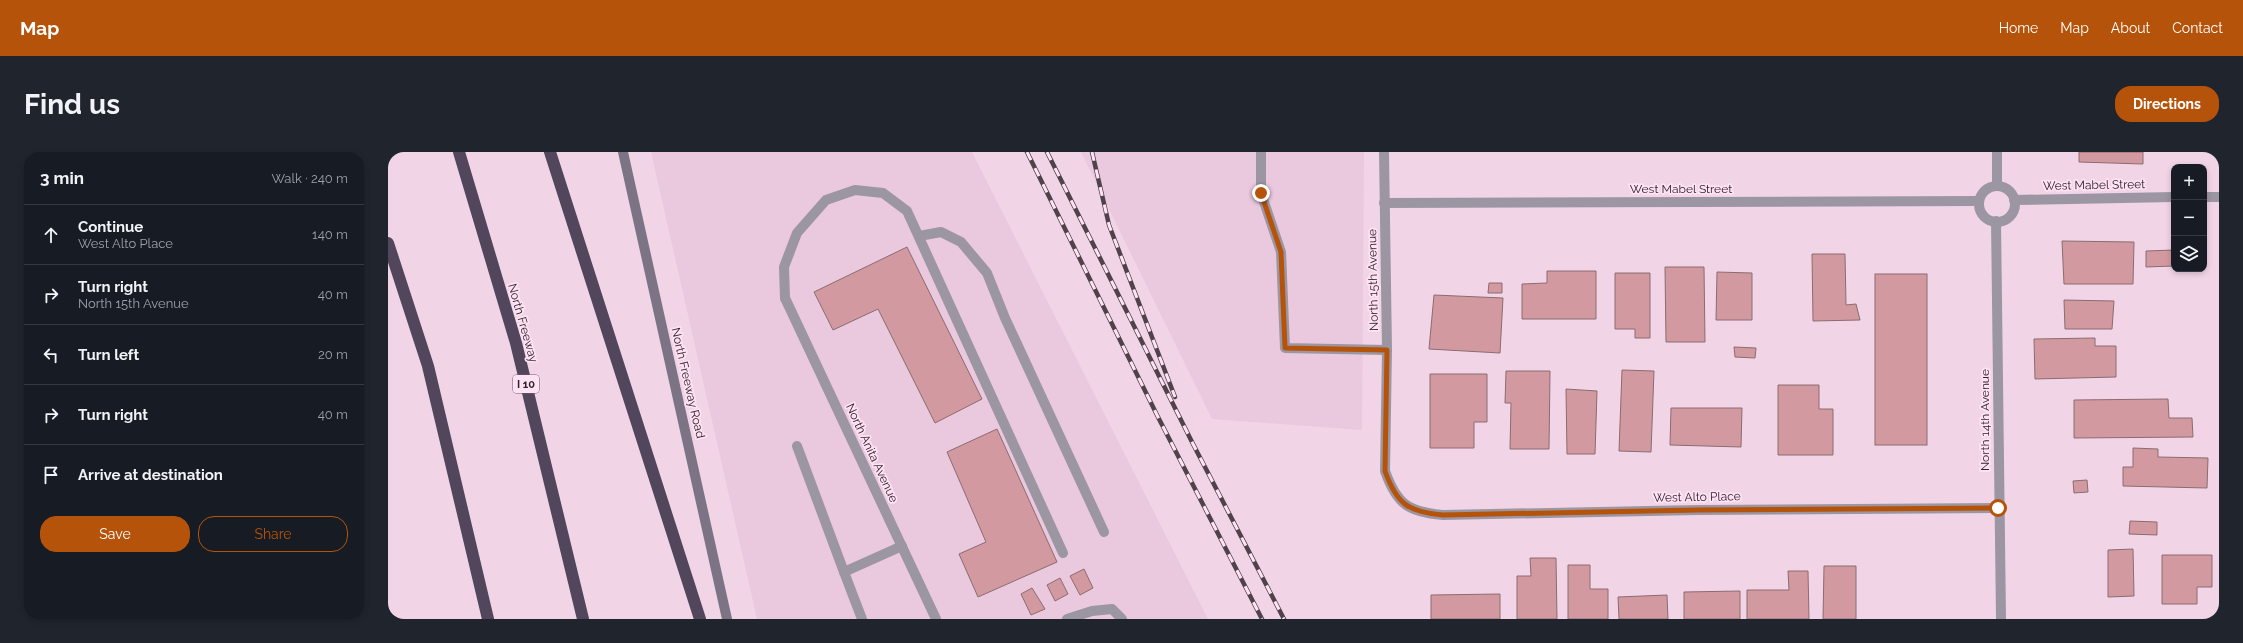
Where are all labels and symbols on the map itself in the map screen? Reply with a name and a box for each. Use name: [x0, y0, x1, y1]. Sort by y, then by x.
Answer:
street label: West Mabel Street: [2043, 177, 2145, 193]
street label: West Mabel Street: [1630, 182, 1732, 196]
route end: [1252, 184, 1270, 202]
street label: North 15th Avenue: [1365, 229, 1381, 331]
street label: North Freeway: [505, 282, 541, 365]
street label: North Freeway Road: [668, 326, 708, 440]
street label: North 14th Avenue: [1978, 369, 1992, 471]
road number: I 10: [513, 375, 539, 393]
street label: North Anita Avenue: [843, 401, 901, 505]
street label: West Alto Place: [1653, 489, 1741, 505]
route start: [1989, 499, 2007, 517]

